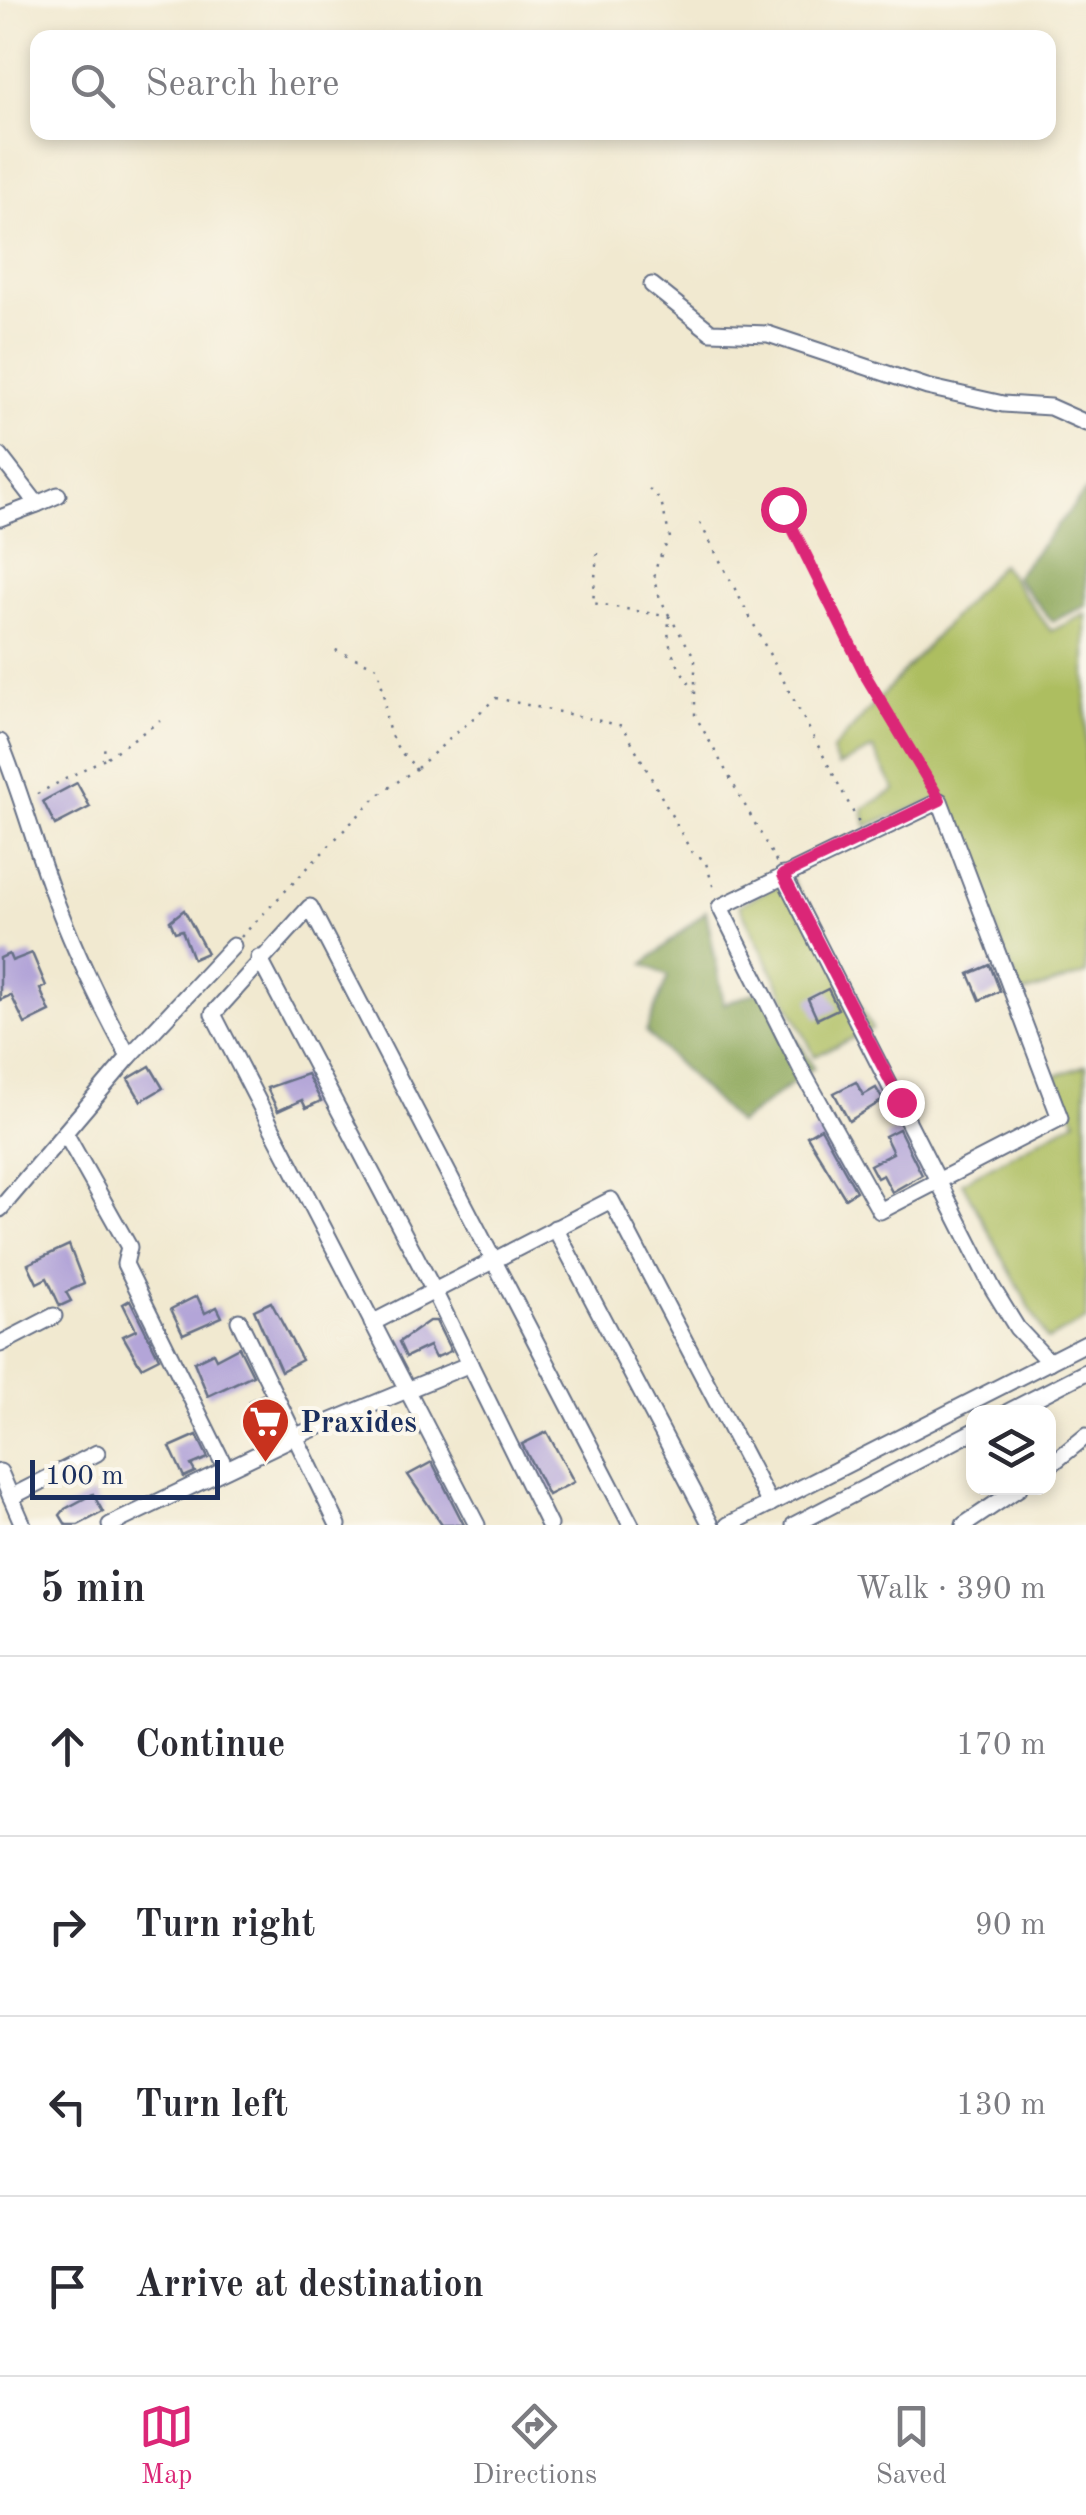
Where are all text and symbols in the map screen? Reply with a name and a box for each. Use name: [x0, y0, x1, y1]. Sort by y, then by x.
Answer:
search box: [30, 30, 1056, 140]
icon: search: [65, 58, 120, 113]
text: Search here: [145, 66, 340, 104]
route start: [761, 487, 807, 533]
route end: [879, 1080, 925, 1126]
supermarket icon: Praxides: [239, 1396, 291, 1464]
map controls: [966, 1405, 1056, 1495]
button: layers: [966, 1405, 1056, 1495]
place label: Praxides: [300, 1409, 417, 1439]
scale bar: [30, 1455, 220, 1500]
text: 100 m: [45, 1463, 124, 1491]
text: 5 min: [40, 1569, 146, 1611]
text: Walk · 390 m: [856, 1574, 1046, 1606]
icon: ahead: [40, 1719, 95, 1774]
text: Continue: [135, 1727, 285, 1765]
text: 170 m: [956, 1730, 1046, 1762]
icon: right: [40, 1899, 95, 1954]
text: Turn right: [135, 1907, 315, 1945]
text: 90 m: [975, 1910, 1046, 1942]
icon: left: [40, 2079, 95, 2134]
text: Turn left: [135, 2087, 288, 2125]
text: 130 m: [956, 2090, 1046, 2122]
icon: arrive: [40, 2259, 95, 2314]
text: Arrive at destination: [135, 2267, 484, 2305]
tab: Map: [139, 2399, 194, 2494]
tab: Directions: [473, 2399, 597, 2494]
tab: Saved: [875, 2399, 947, 2494]

